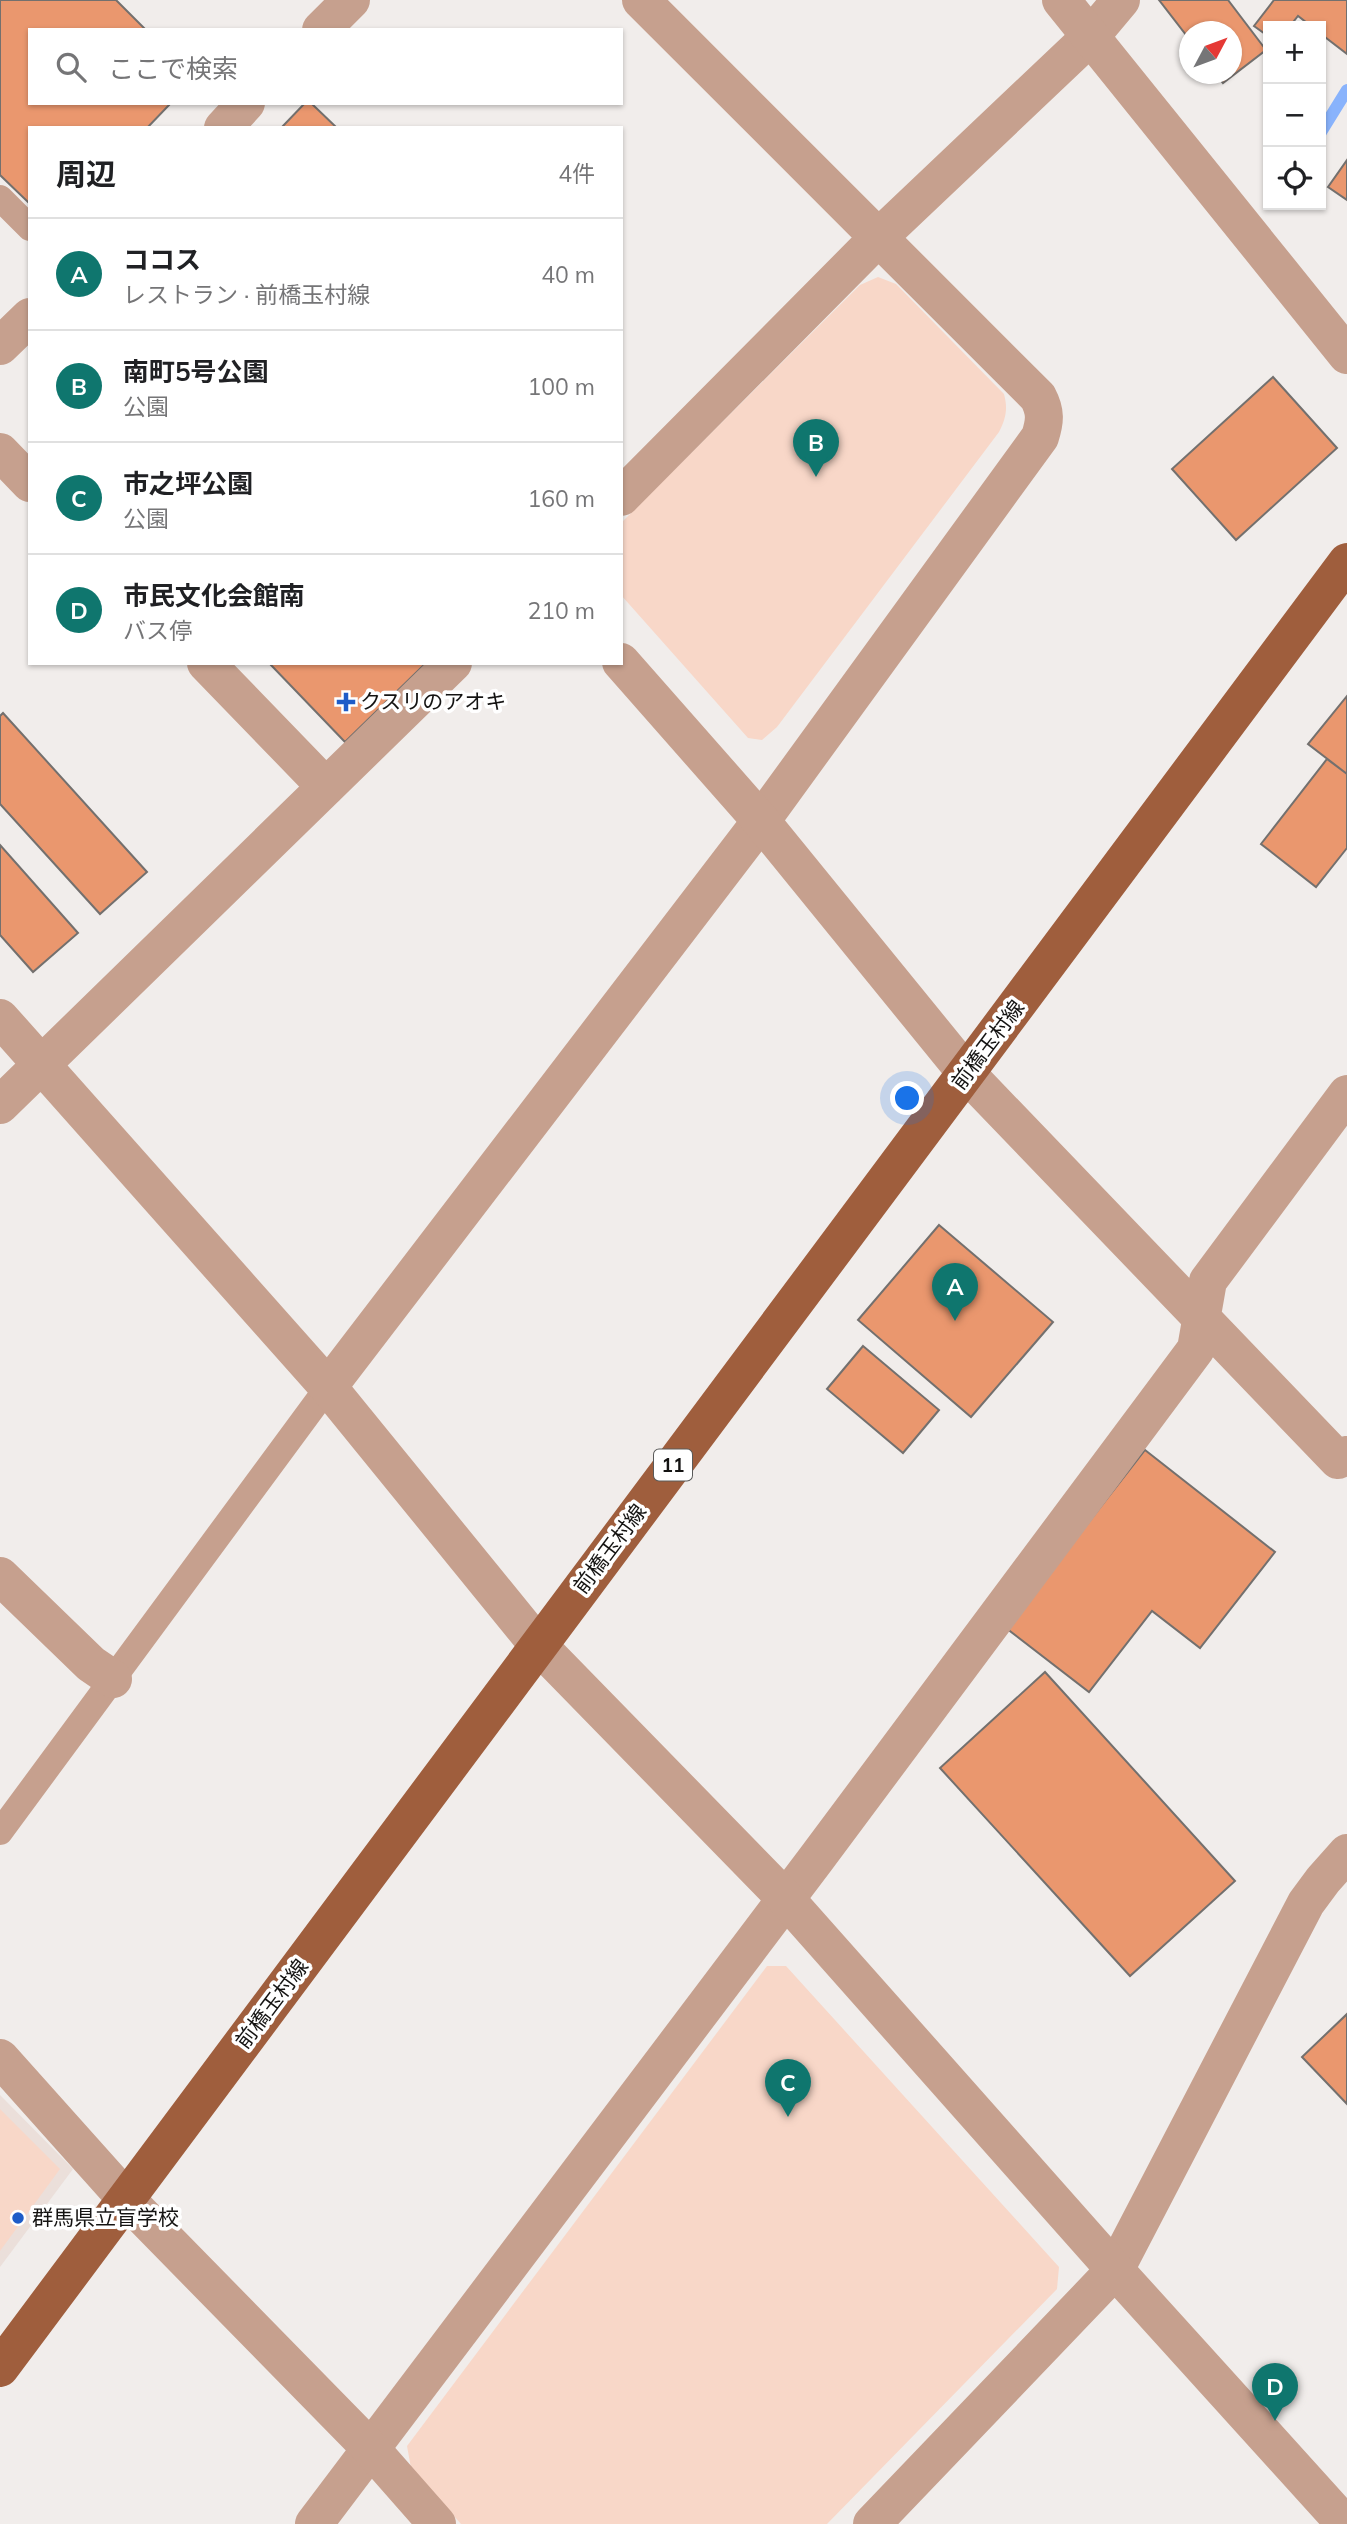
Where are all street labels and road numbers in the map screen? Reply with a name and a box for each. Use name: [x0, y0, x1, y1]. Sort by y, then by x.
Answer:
street label: 前橋玉村線: [945, 995, 1029, 1094]
road number: 11: [654, 1450, 692, 1480]
street label: 前橋玉村線: [567, 1499, 651, 1598]
street label: 前橋玉村線: [229, 1954, 313, 2053]

